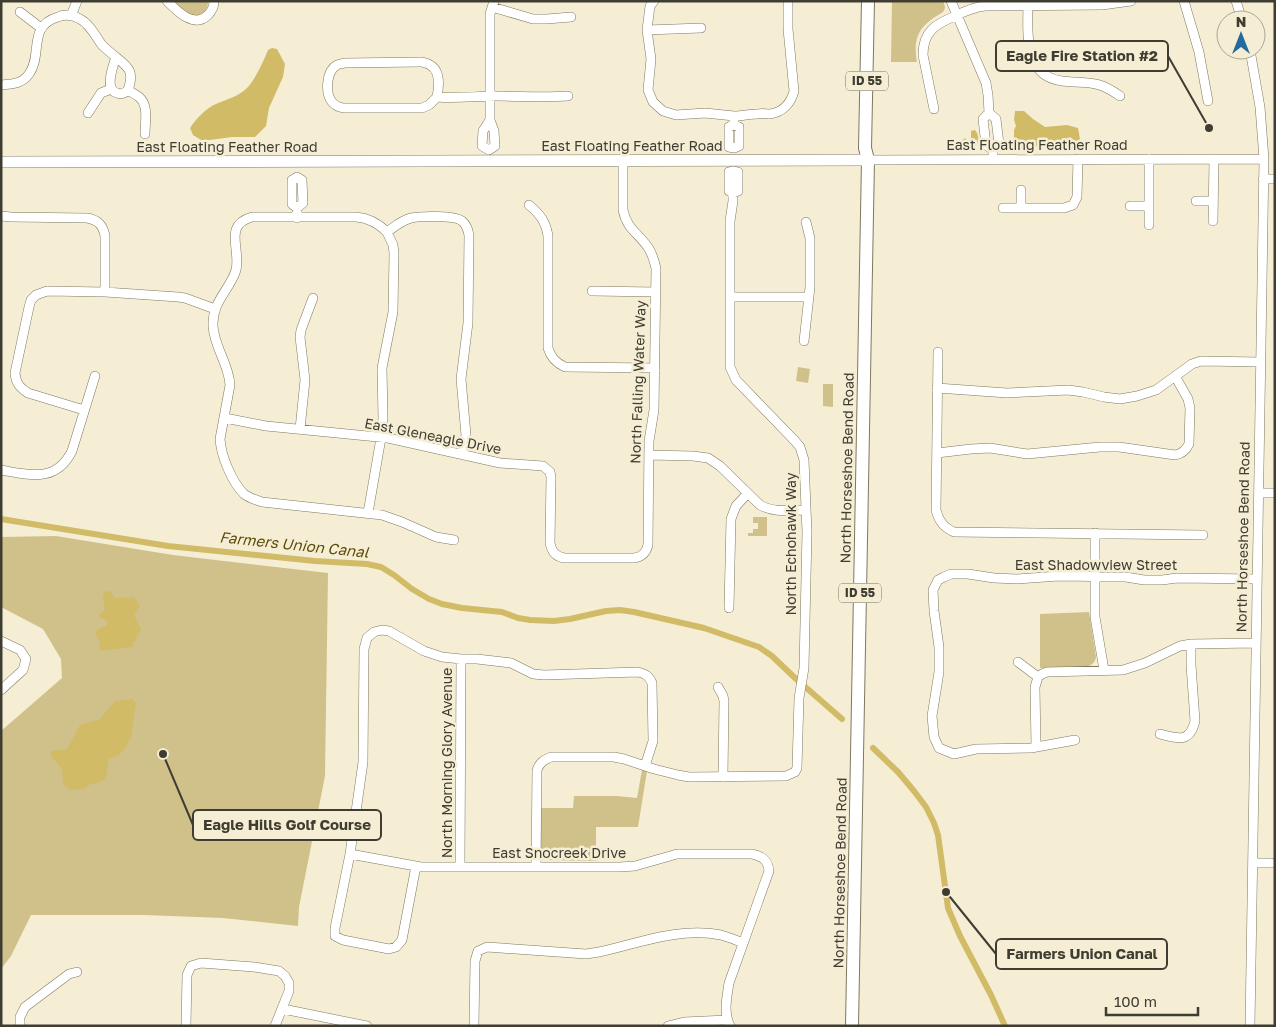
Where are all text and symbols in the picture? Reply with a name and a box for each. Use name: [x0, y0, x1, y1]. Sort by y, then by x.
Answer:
north arrow: [1216, 10, 1266, 60]
text: N: [1236, 13, 1246, 30]
callout: Eagle Fire Station #2: [996, 41, 1168, 71]
text: Eagle Fire Station #2: [1006, 46, 1158, 64]
road number: ID 55: [846, 72, 888, 90]
street label: East Floating Feather Road: [946, 136, 1128, 153]
street label: East Floating Feather Road: [541, 137, 723, 154]
street label: East Floating Feather Road: [136, 138, 318, 155]
street label: North Falling Water Way: [626, 300, 649, 464]
street label: North Horseshoe Bend Road: [836, 372, 857, 564]
street label: East Gleneagle Drive: [363, 414, 503, 457]
street label: North Horseshoe Bend Road: [1232, 441, 1253, 633]
street label: North Echohawk Way: [782, 472, 799, 616]
water label: Farmers Union Canal: [219, 527, 371, 561]
street label: East Shadowview Street: [1015, 556, 1177, 573]
road number: ID 55: [839, 584, 881, 602]
street label: North Morning Glory Avenue: [438, 668, 455, 858]
street label: North Horseshoe Bend Road: [829, 777, 850, 969]
callout: Eagle Hills Golf Course: [193, 810, 381, 840]
text: Eagle Hills Golf Course: [203, 815, 371, 833]
street label: East Snocreek Drive: [492, 844, 626, 861]
callout: Farmers Union Canal: [996, 939, 1167, 969]
text: Farmers Union Canal: [1006, 944, 1158, 962]
scale bar: [1106, 984, 1198, 1016]
text: 100 m: [1114, 992, 1157, 1010]

